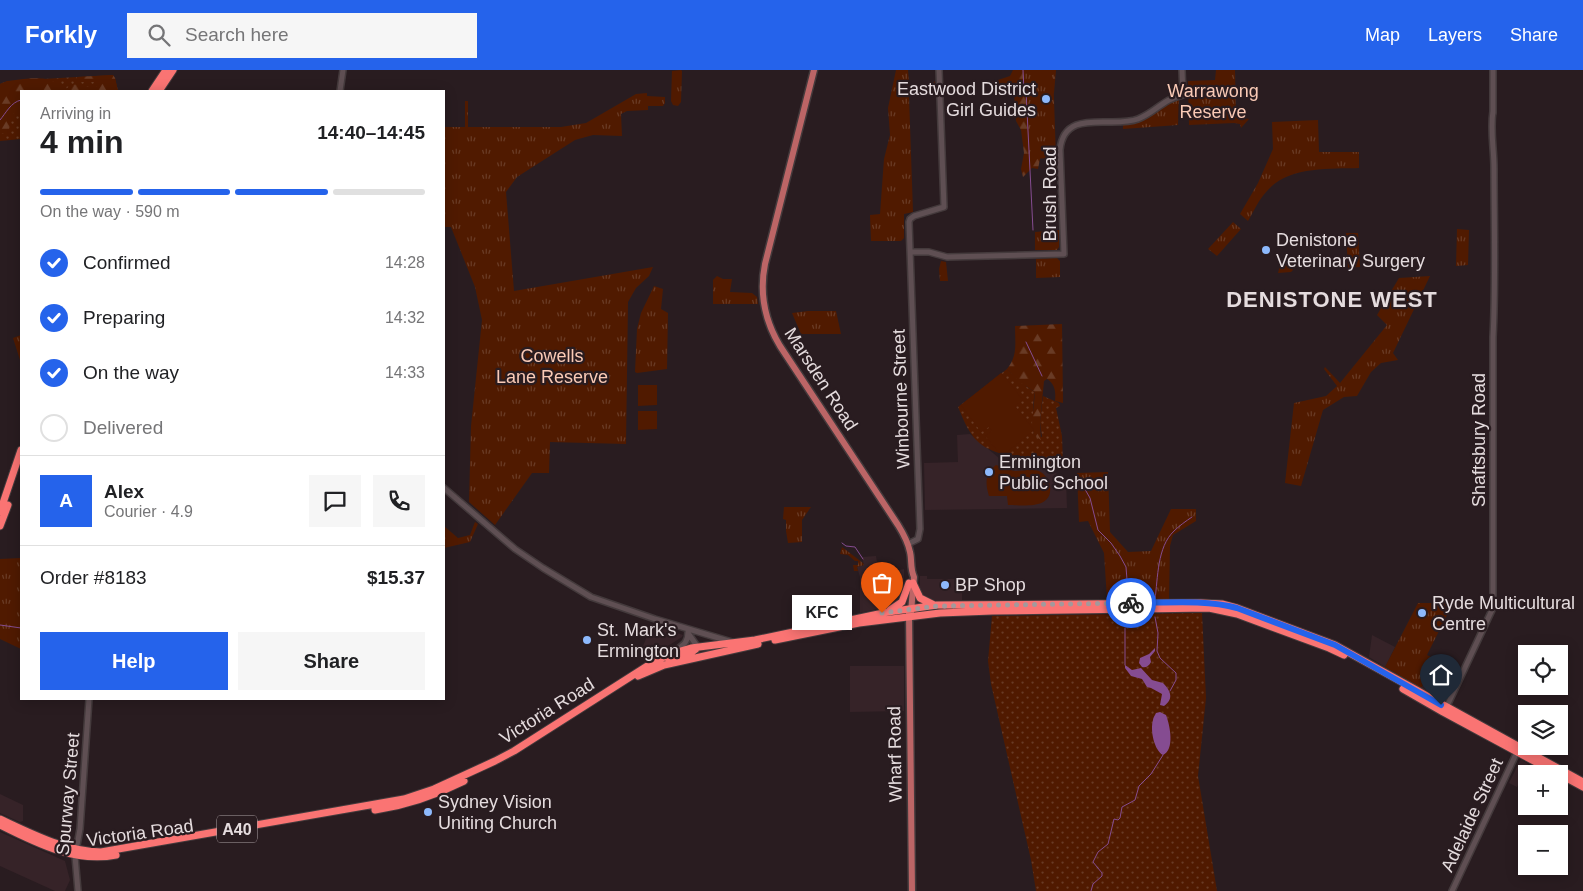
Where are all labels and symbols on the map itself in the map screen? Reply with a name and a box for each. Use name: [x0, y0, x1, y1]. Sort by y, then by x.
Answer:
place label: Eastwood District Girl Guides: [897, 79, 1036, 120]
park label: Warrawong Reserve: [1167, 81, 1259, 122]
marker: Eastwood District Girl Guides: [1040, 93, 1052, 105]
street label: Brush Road: [1040, 146, 1060, 242]
place label: Denistone Veterinary Surgery: [1276, 230, 1425, 271]
marker: Denistone Veterinary Surgery: [1260, 244, 1272, 256]
district label: DENISTONE WEST: [1226, 287, 1438, 312]
street label: Marsden Road: [780, 324, 862, 434]
street label: Winbourne Street: [889, 329, 913, 469]
park label: Cowells Lane Reserve: [496, 346, 608, 387]
street label: Shaftsbury Road: [1469, 373, 1489, 507]
place label: Ermington Public School: [999, 452, 1108, 493]
marker: Ermington Public School: [983, 466, 995, 478]
pin: [861, 562, 903, 613]
place label: BP Shop: [955, 575, 1026, 595]
courier: [1106, 578, 1156, 628]
marker: BP Shop: [939, 579, 951, 591]
place label: Ryde Multicultural Centre: [1432, 593, 1575, 634]
callout: KFC: [792, 596, 852, 630]
marker: Ryde Multicultural Centre: [1416, 607, 1428, 619]
place label: St. Mark's Ermington: [597, 620, 679, 661]
marker: St. Mark's Ermington: [581, 634, 593, 646]
pin: [1420, 654, 1462, 705]
street label: Victoria Road: [496, 674, 598, 748]
street label: Wharf Road: [884, 706, 906, 802]
street label: Spurway Street: [53, 732, 83, 856]
street label: Adelaide Street: [1437, 755, 1507, 875]
place label: Sydney Vision Uniting Church: [438, 792, 557, 833]
marker: Sydney Vision Uniting Church: [422, 806, 434, 818]
street label: Victoria Road: [85, 816, 195, 850]
road number: A40: [217, 816, 257, 842]

